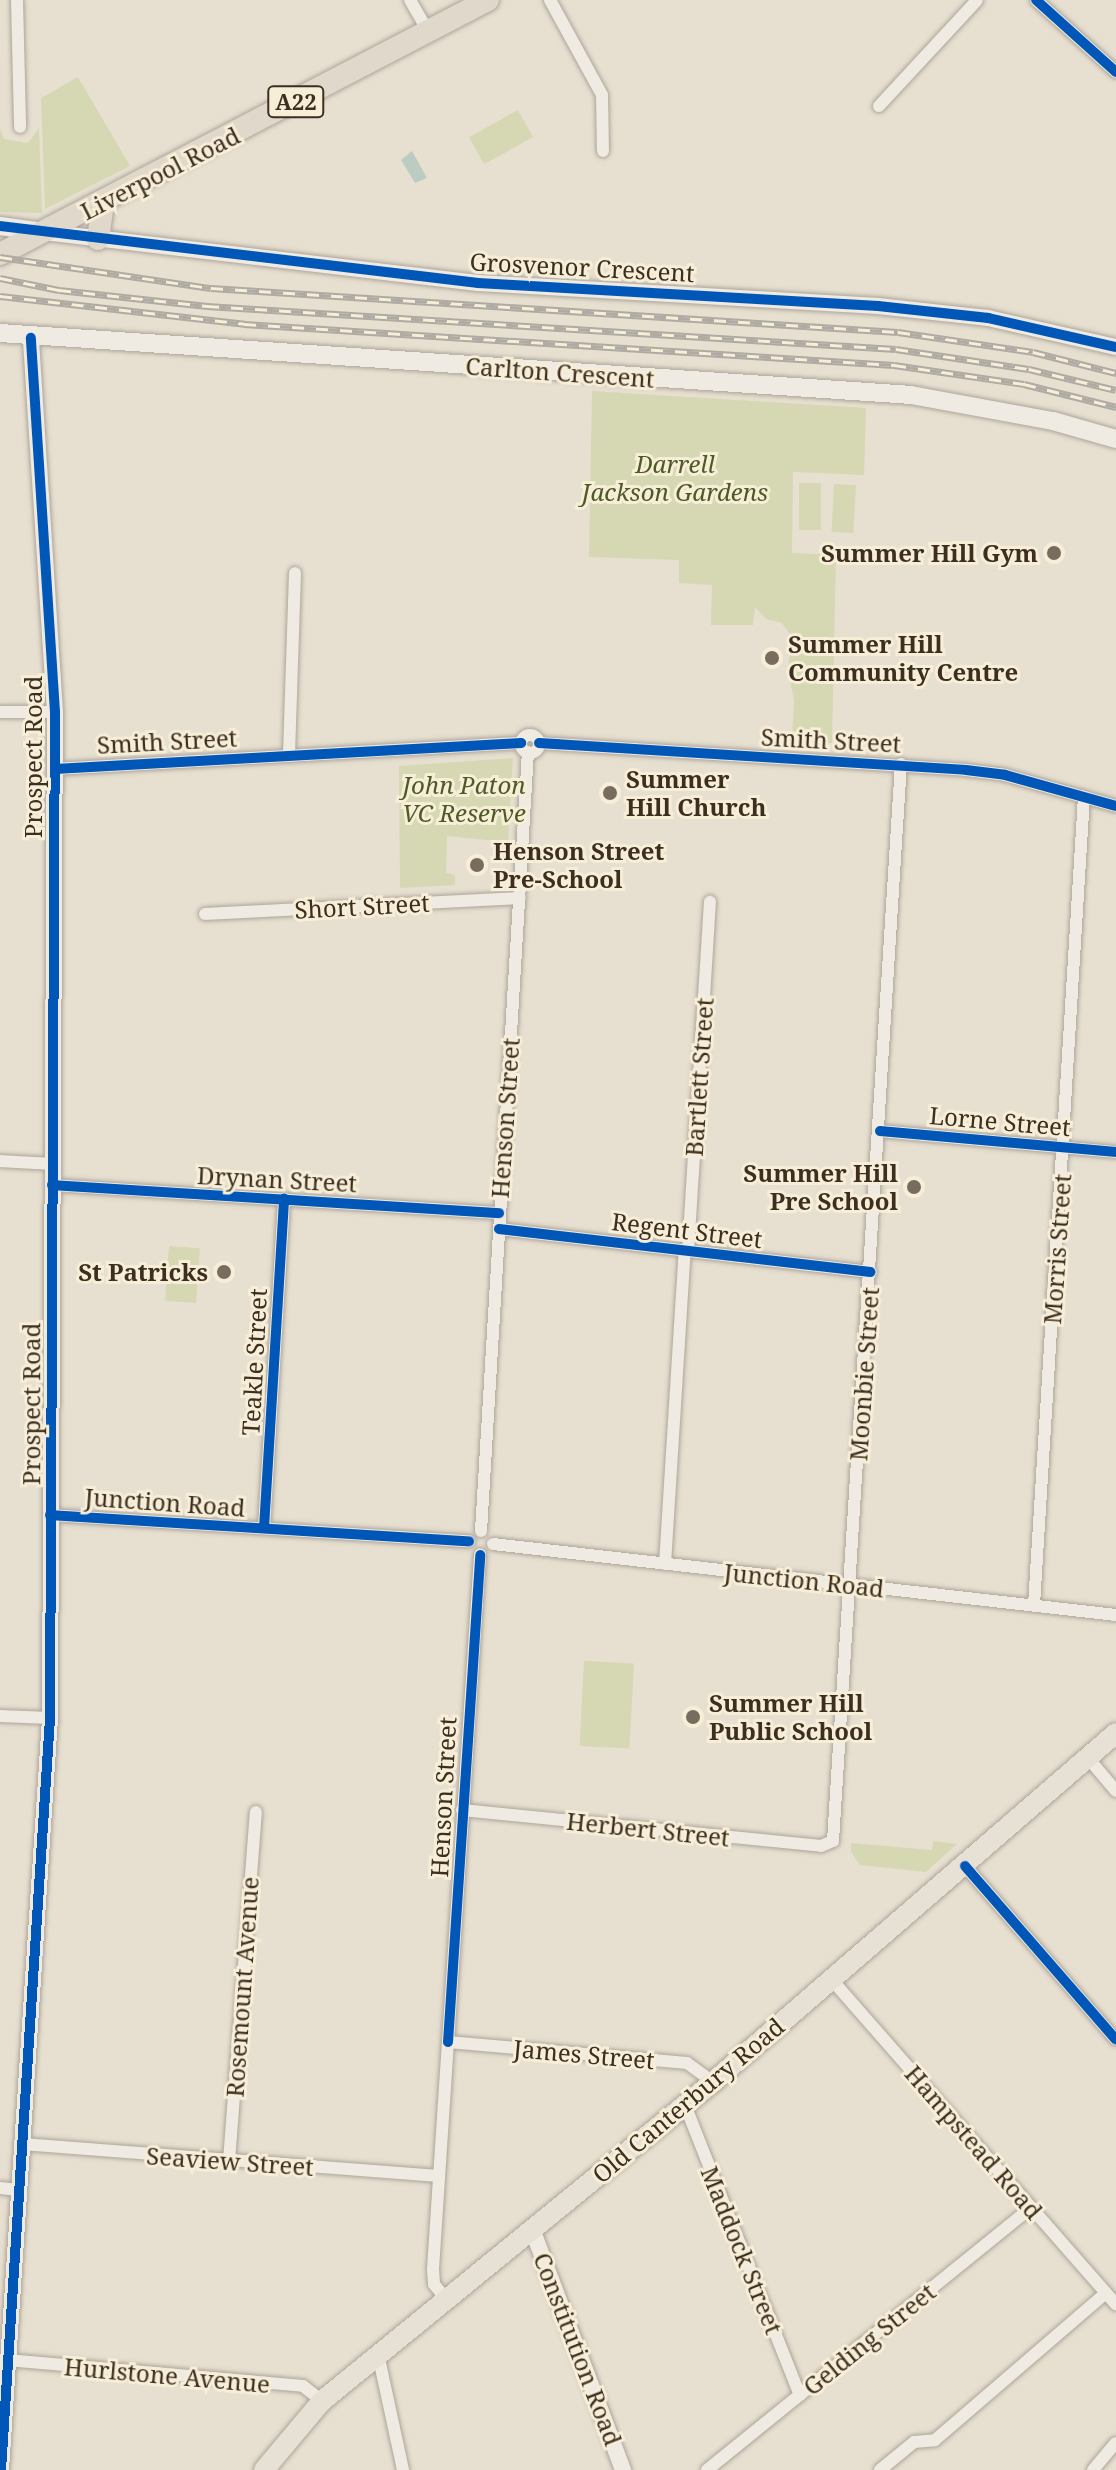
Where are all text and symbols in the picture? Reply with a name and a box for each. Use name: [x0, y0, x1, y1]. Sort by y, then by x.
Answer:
road number: A22: [266, 84, 326, 120]
street label: Liverpool Road: [76, 121, 244, 225]
street label: Grosvenor Crescent: [469, 247, 695, 287]
street label: Carlton Crescent: [465, 351, 655, 393]
park label: Darrell Jackson Gardens: [582, 450, 768, 506]
place label: Summer Hill Gym: [821, 539, 1038, 567]
marker: Summer Hill Gym: [1045, 544, 1063, 562]
place label: Summer Hill Community Centre: [788, 630, 1018, 686]
marker: Summer Hill Community Centre: [763, 649, 781, 667]
street label: Prospect Road: [19, 676, 47, 838]
street label: Smith Street: [760, 722, 902, 758]
street label: Smith Street: [96, 723, 238, 759]
place label: Summer Hill Church: [626, 765, 767, 821]
park label: John Paton VC Reserve: [402, 771, 526, 827]
marker: Summer Hill Church: [601, 784, 619, 802]
place label: Henson Street Pre-School: [493, 837, 664, 893]
marker: Henson Street Pre-School: [468, 856, 486, 874]
street label: Short Street: [294, 888, 430, 924]
street label: Bartlett Street: [679, 997, 719, 1157]
street label: Henson Street: [485, 1037, 525, 1199]
street label: Lorne Street: [928, 1100, 1072, 1142]
place label: Summer Hill Pre School: [743, 1159, 898, 1215]
street label: Drynan Street: [196, 1160, 358, 1198]
street label: Morris Street: [1037, 1173, 1077, 1325]
marker: Summer Hill Pre School: [905, 1178, 923, 1196]
street label: Regent Street: [610, 1206, 764, 1254]
place label: St Patricks: [78, 1258, 208, 1286]
marker: St Patricks: [215, 1263, 233, 1281]
street label: Moonbie Street: [844, 1286, 884, 1462]
street label: Teakle Street: [236, 1288, 272, 1436]
street label: Prospect Road: [17, 1323, 45, 1485]
street label: Junction Road: [84, 1482, 246, 1522]
street label: Junction Road: [723, 1557, 885, 1603]
place label: Summer Hill Public School: [709, 1689, 872, 1745]
marker: Summer Hill Public School: [684, 1708, 702, 1726]
street label: Henson Street: [424, 1716, 462, 1878]
street label: Herbert Street: [565, 1806, 731, 1852]
street label: Rosemount Avenue: [220, 1876, 264, 2098]
street label: Old Canterbury Road: [586, 2011, 790, 2189]
street label: James Street: [512, 2033, 656, 2075]
street label: Hampstead Road: [899, 2059, 1049, 2225]
street label: Seaview Street: [145, 2141, 315, 2181]
street label: Maddock Street: [695, 2162, 789, 2338]
street label: Constitution Road: [528, 2249, 628, 2449]
street label: Gelding Street: [797, 2277, 941, 2401]
street label: Hurlstone Avenue: [63, 2352, 271, 2398]

